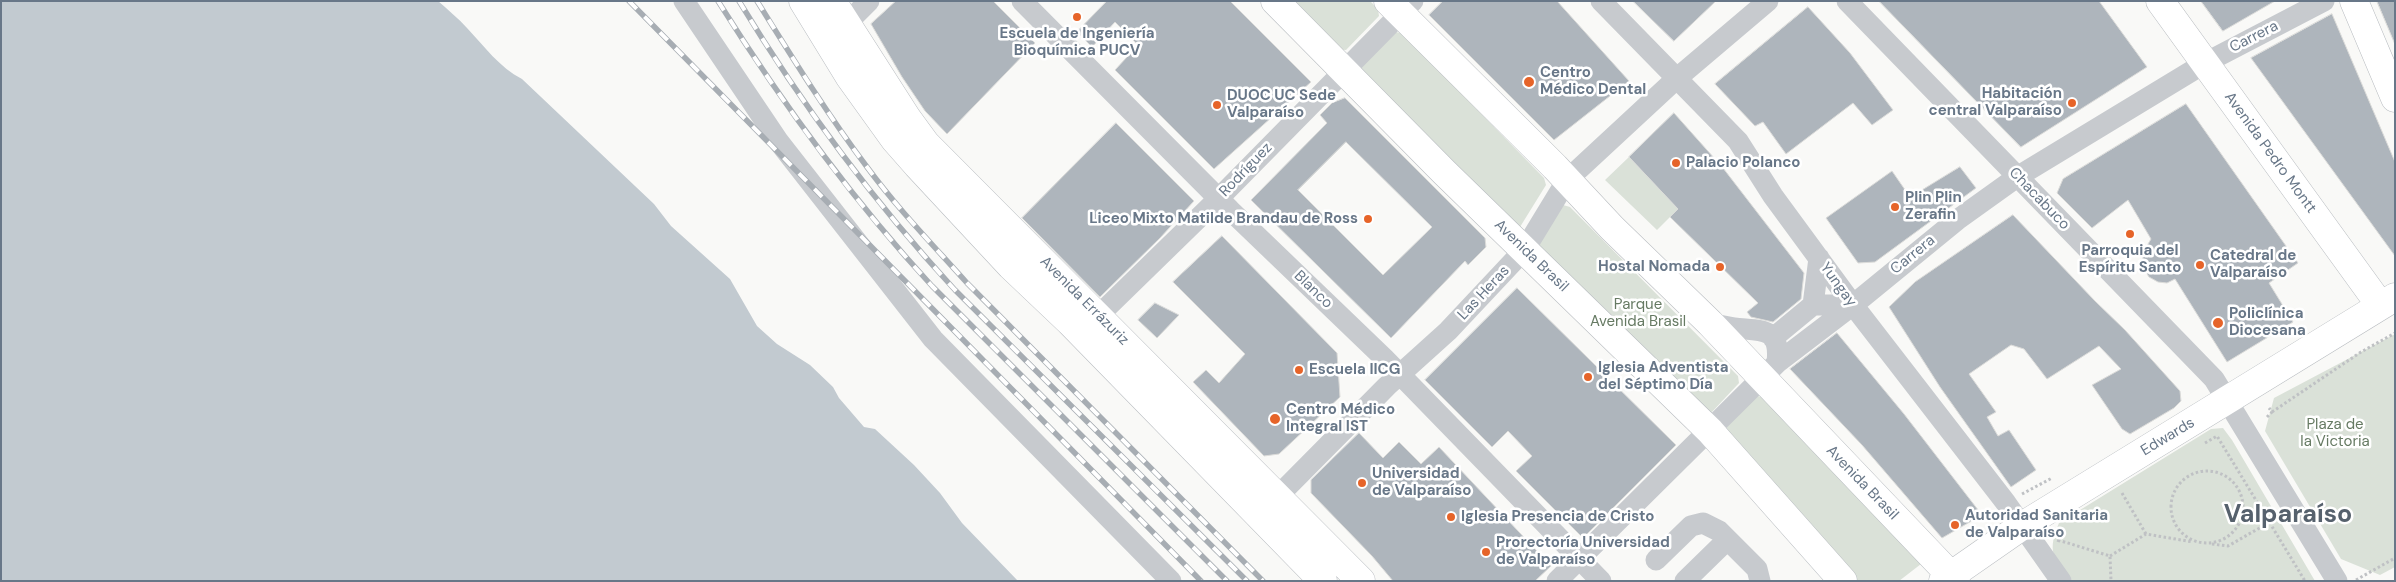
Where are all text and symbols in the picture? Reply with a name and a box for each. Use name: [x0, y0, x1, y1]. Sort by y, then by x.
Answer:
marker: Escuela de Ingeniería Bioquímica PUCV: [1071, 11, 1083, 23]
street label: Carrera: [2227, 17, 2281, 57]
place label: Escuela de Ingeniería Bioquímica PUCV: [999, 25, 1155, 60]
place label: Centro Médico Dental: [1540, 64, 1646, 99]
marker: Centro Médico Dental: [1522, 75, 1536, 89]
place label: Habitación central Valparaíso: [1929, 85, 2062, 120]
place label: DUOC UC Sede Valparaíso: [1227, 87, 1336, 122]
street label: Avenida Pedro Montt: [2220, 89, 2320, 217]
marker: Habitación central Valparaíso: [2066, 97, 2078, 109]
marker: DUOC UC Sede Valparaíso: [1211, 99, 1223, 111]
street label: Rodríguez: [1216, 139, 1276, 201]
place label: Palacio Polanco: [1686, 154, 1800, 172]
marker: Palacio Polanco: [1670, 157, 1682, 169]
street label: Chacabuco: [2005, 164, 2073, 234]
place label: Plin Plin Zerafin: [1905, 189, 1962, 224]
marker: Plin Plin Zerafin: [1889, 201, 1901, 213]
place label: Liceo Mixto Matilde Brandau de Ross: [1089, 210, 1358, 228]
marker: Liceo Mixto Matilde Brandau de Ross: [1362, 213, 1374, 225]
street label: Avenida Brasil: [1490, 216, 1572, 296]
marker: Parroquia del Espíritu Santo: [2124, 228, 2136, 240]
street label: Carrera: [1887, 232, 1939, 278]
place label: Parroquia del Espíritu Santo: [2079, 242, 2181, 277]
place label: Catedral de Valparaíso: [2210, 247, 2296, 282]
street label: Avenida Errázuriz: [1036, 253, 1132, 349]
place label: Hostal Nomada: [1598, 258, 1710, 276]
street label: Yungay: [1816, 259, 1860, 311]
marker: Catedral de Valparaíso: [2194, 259, 2206, 271]
marker: Hostal Nomada: [1714, 261, 1726, 273]
street label: Las Heras: [1454, 262, 1514, 324]
street label: Blanco: [1290, 267, 1336, 313]
park label: Parque Avenida Brasil: [1590, 296, 1686, 331]
place label: Policlínica Diocesana: [2229, 305, 2306, 340]
marker: Policlínica Diocesana: [2211, 316, 2225, 330]
place label: Iglesia Adventista del Séptimo Día: [1598, 359, 1729, 394]
place label: Escuela IICG: [1309, 361, 1400, 379]
marker: Escuela IICG: [1293, 364, 1305, 376]
marker: Iglesia Adventista del Séptimo Día: [1582, 371, 1594, 383]
place label: Centro Médico Integral IST: [1286, 401, 1395, 436]
marker: Centro Médico Integral IST: [1268, 412, 1282, 426]
street label: Edwards: [2138, 414, 2198, 460]
park label: Plaza de la Victoria: [2300, 416, 2370, 451]
street label: Avenida Brasil: [1822, 442, 1902, 524]
place label: Universidad de Valparaíso: [1372, 465, 1471, 500]
marker: Universidad de Valparaíso: [1356, 477, 1368, 489]
district label: Valparaíso: [2224, 500, 2352, 530]
place label: Autoridad Sanitaria de Valparaíso: [1965, 507, 2108, 542]
place label: Iglesia Presencia de Cristo: [1461, 508, 1654, 526]
marker: Iglesia Presencia de Cristo: [1445, 511, 1457, 523]
marker: Autoridad Sanitaria de Valparaíso: [1949, 519, 1961, 531]
place label: Prorectoría Universidad de Valparaíso: [1496, 534, 1670, 569]
marker: Prorectoría Universidad de Valparaíso: [1480, 546, 1492, 558]

